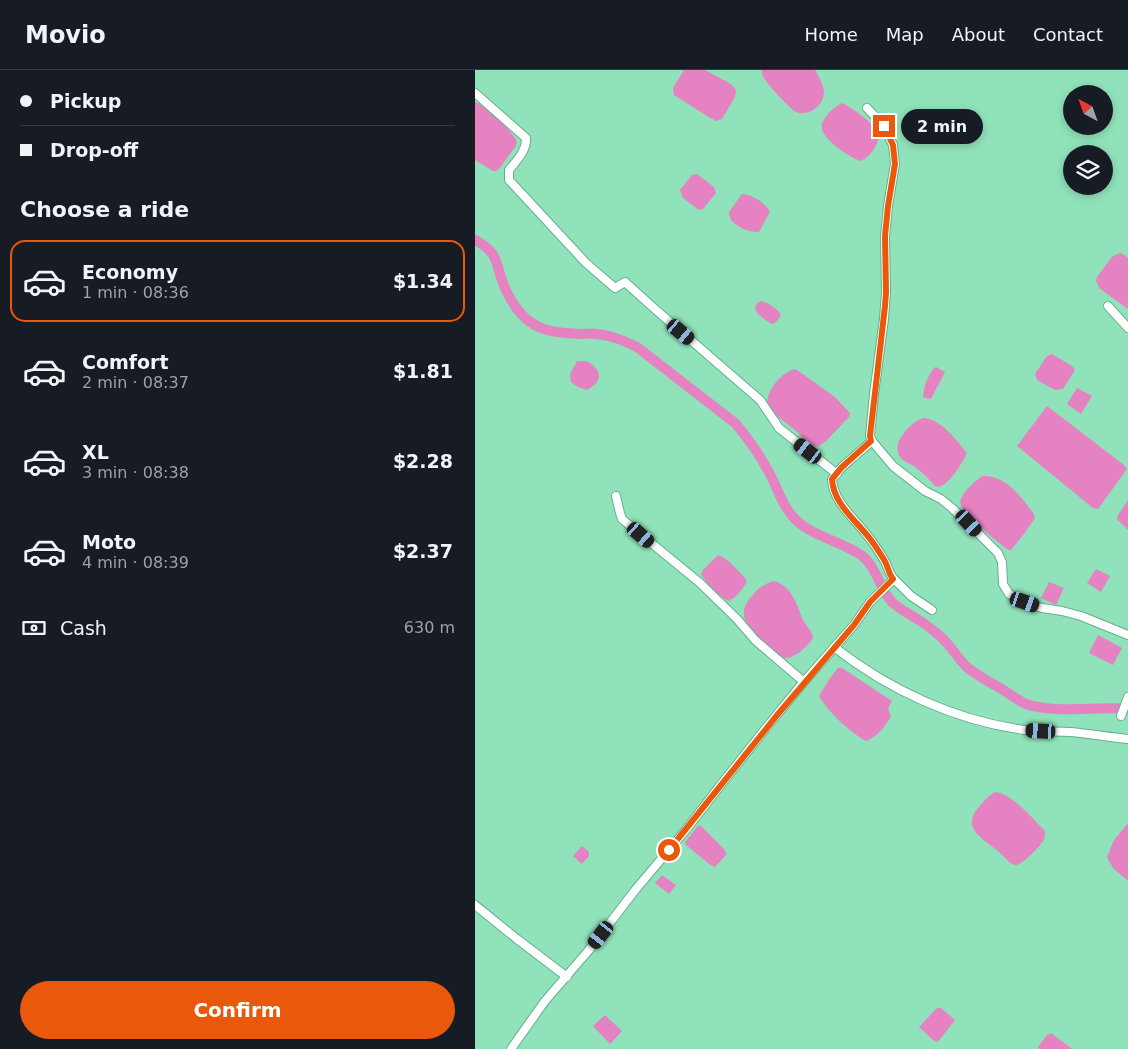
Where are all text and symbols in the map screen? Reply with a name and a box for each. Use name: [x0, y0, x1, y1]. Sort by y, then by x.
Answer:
text: Movio: [25, 21, 106, 49]
text: Home: [805, 24, 858, 45]
text: Map: [886, 24, 924, 45]
text: About: [952, 24, 1005, 45]
text: Contact: [1033, 24, 1103, 45]
north arrow: [1063, 85, 1113, 135]
map controls: [1063, 85, 1113, 195]
text: Pickup: [50, 90, 121, 112]
callout: 2 min: [901, 108, 984, 144]
route end: [873, 115, 895, 137]
text: 2 min: [917, 117, 967, 136]
text: Drop-off: [50, 139, 138, 161]
button: layers: [1063, 145, 1113, 195]
text: Choose a ride: [20, 197, 189, 222]
icon: car: [22, 259, 67, 304]
text: Economy: [82, 261, 178, 283]
text: $1.34: [393, 270, 453, 292]
text: 1 min · 08:36: [82, 283, 189, 302]
car: [664, 317, 697, 347]
icon: car: [22, 349, 67, 394]
text: Comfort: [82, 351, 169, 373]
text: $1.81: [393, 360, 453, 382]
text: 2 min · 08:37: [82, 373, 189, 392]
car: [791, 436, 824, 466]
icon: car: [22, 439, 67, 484]
text: XL: [82, 441, 109, 463]
text: $2.28: [393, 450, 453, 472]
text: 3 min · 08:38: [82, 463, 189, 482]
car: [953, 507, 984, 539]
car: [624, 519, 657, 551]
icon: car: [22, 529, 67, 574]
text: Moto: [82, 531, 136, 553]
text: $2.37: [393, 540, 453, 562]
text: 4 min · 08:39: [82, 553, 189, 572]
car: [1008, 590, 1041, 614]
icon: cash: [20, 614, 48, 642]
text: Cash: [60, 617, 107, 639]
text: 630 m: [404, 618, 455, 637]
car: [1025, 723, 1056, 739]
route start: [658, 839, 680, 861]
car: [585, 919, 616, 951]
button: Confirm: [20, 981, 455, 1039]

